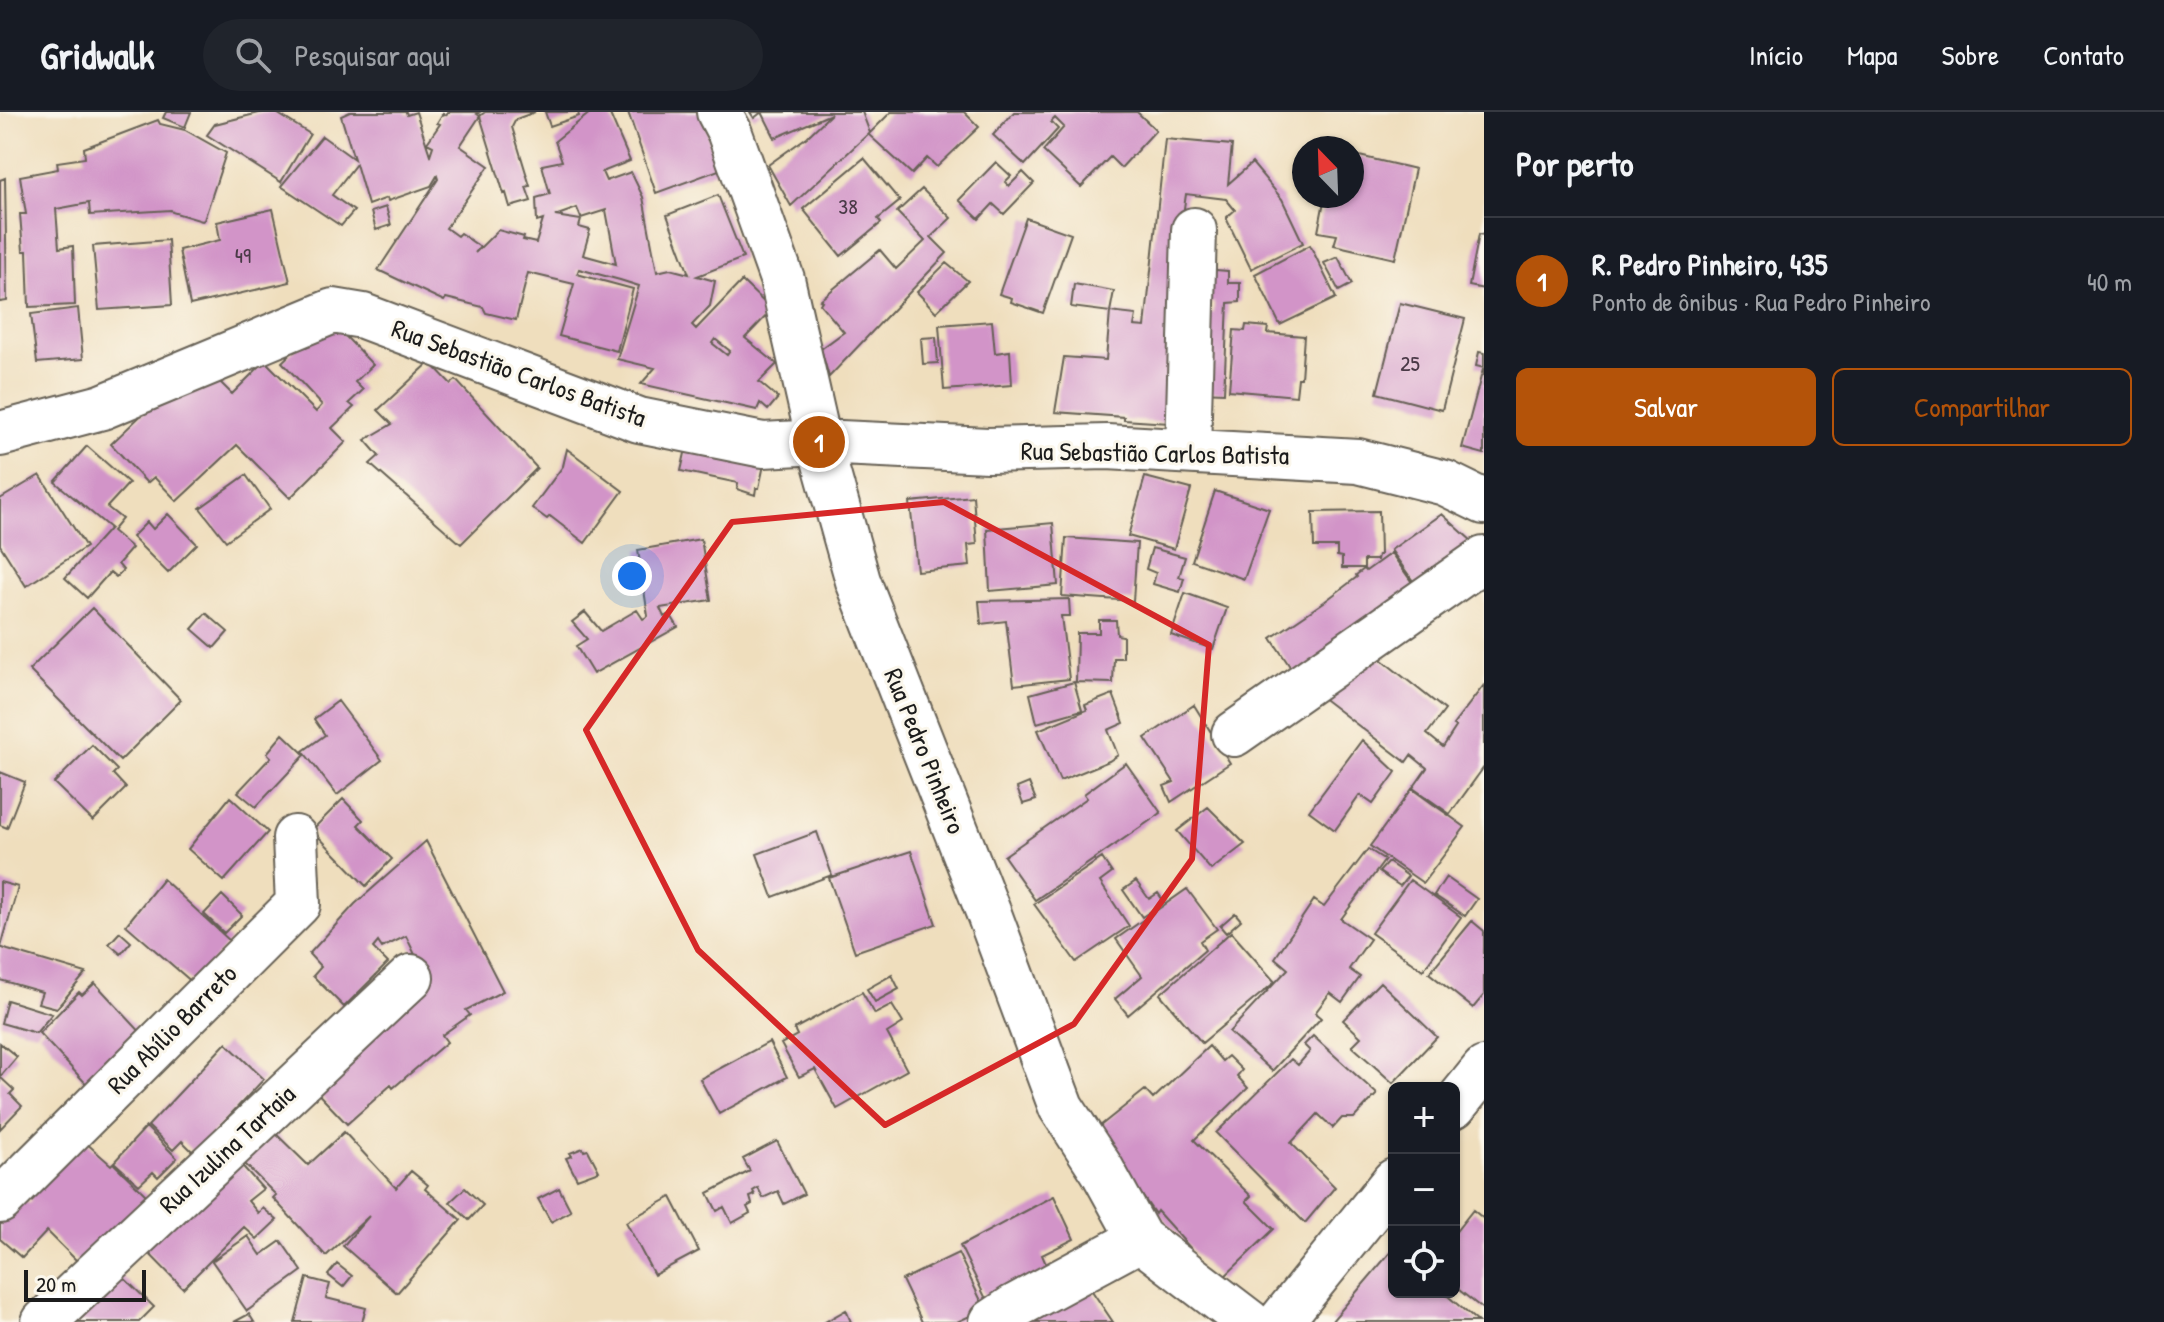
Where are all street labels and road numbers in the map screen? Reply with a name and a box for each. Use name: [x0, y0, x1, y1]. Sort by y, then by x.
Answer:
street label: Rua Sebastião Carlos Batista: [387, 310, 651, 435]
street label: Rua Sebastião Carlos Batista: [1021, 433, 1289, 472]
street label: Rua Pedro Pinheiro: [876, 663, 975, 839]
street label: Rua Abílio Barreto: [99, 956, 244, 1101]
street label: Rua Izulina Tartaia: [151, 1076, 302, 1221]

